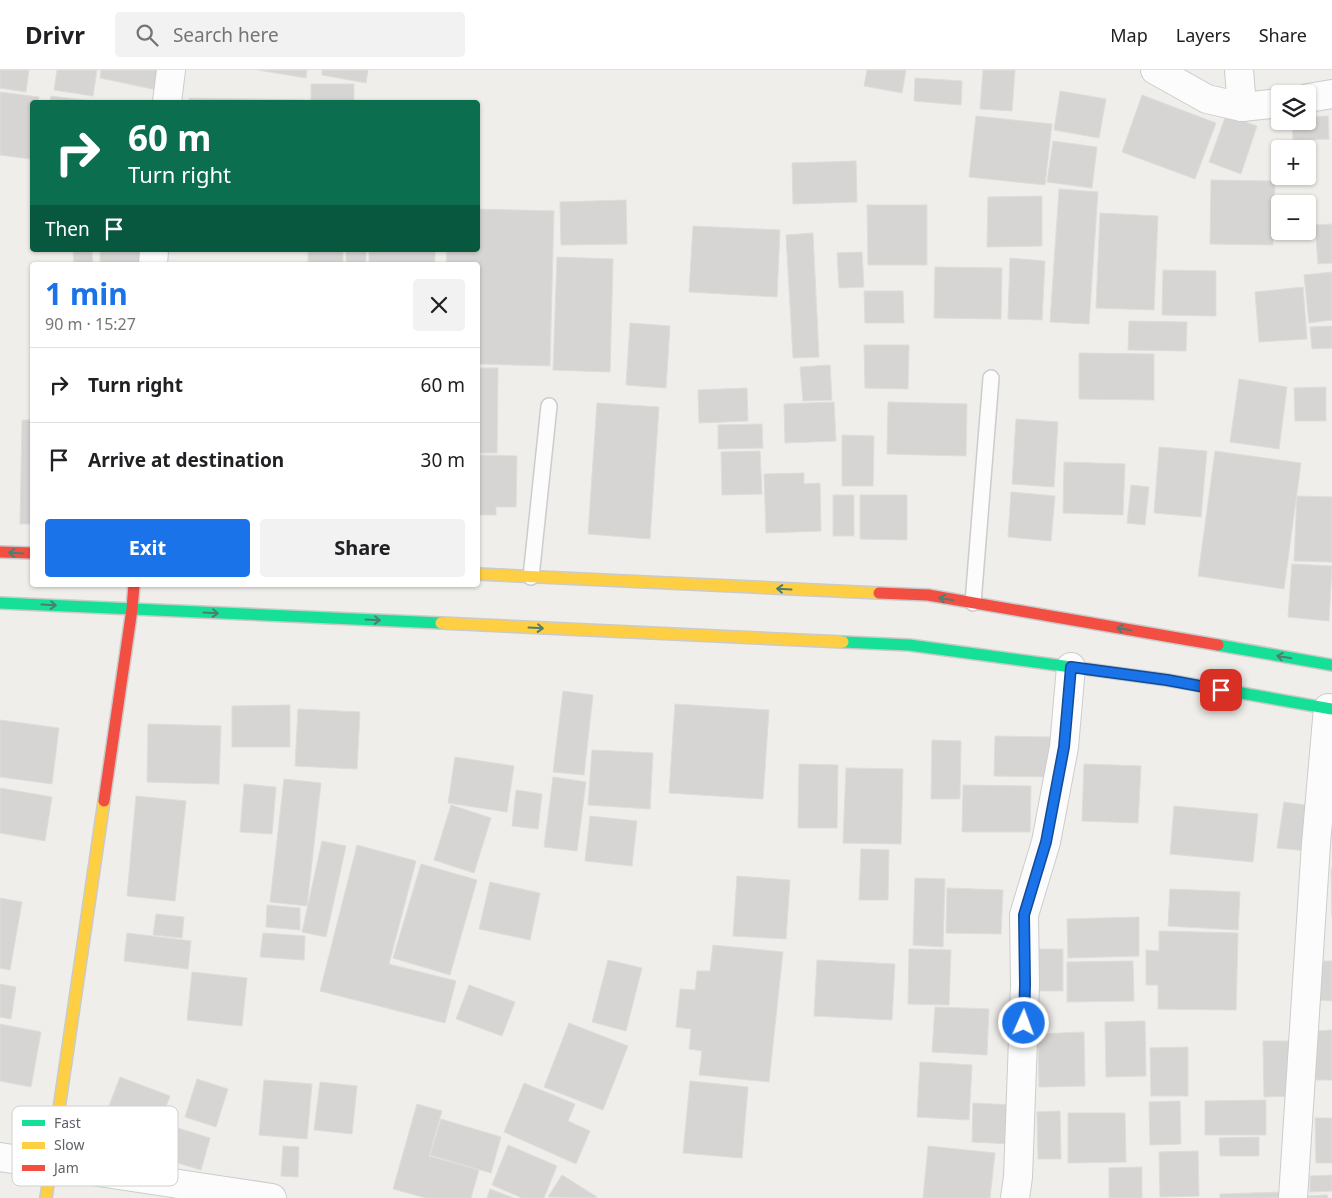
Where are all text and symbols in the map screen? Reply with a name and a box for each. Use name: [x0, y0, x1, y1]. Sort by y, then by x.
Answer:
search box: [115, 12, 465, 57]
text: Drivr: [25, 18, 85, 51]
icon: search: [133, 21, 161, 49]
text: Search here: [173, 22, 279, 48]
text: Map: [1110, 23, 1148, 47]
text: Layers: [1176, 23, 1231, 47]
text: Share: [1259, 23, 1307, 47]
map controls: [1271, 85, 1316, 240]
button: layers: [1271, 85, 1316, 130]
text: 60 m: [128, 114, 211, 161]
icon: right: [45, 120, 110, 185]
button: +: [1271, 140, 1316, 185]
text: Turn right: [128, 159, 231, 189]
button: −: [1271, 195, 1316, 240]
icon: arrive: [100, 215, 128, 243]
text: Then: [45, 216, 90, 242]
text: 1 min: [45, 273, 128, 314]
button: close: [413, 279, 465, 331]
text: 90 m · 15:27: [45, 313, 136, 335]
icon: right: [45, 371, 73, 399]
text: Turn right: [88, 372, 183, 398]
text: 60 m: [421, 372, 465, 398]
icon: arrive: [45, 446, 73, 474]
text: Arrive at destination: [88, 447, 284, 473]
text: 30 m: [421, 447, 465, 473]
button: Exit: [45, 519, 250, 577]
button: Share: [260, 519, 465, 577]
one-way arrow: [9, 548, 25, 557]
one-way arrow: [777, 584, 793, 593]
one-way arrow: [939, 593, 955, 603]
one-way arrow: [40, 601, 56, 610]
one-way arrow: [203, 608, 219, 617]
one-way arrow: [365, 616, 381, 625]
one-way arrow: [527, 623, 543, 633]
one-way arrow: [1116, 624, 1132, 634]
one-way arrow: [1276, 651, 1292, 661]
pin: [1200, 669, 1242, 711]
icon: arrive: [1207, 676, 1235, 704]
position arrow: [997, 996, 1049, 1048]
legend: [12, 1106, 178, 1186]
text: Fast: [54, 1113, 81, 1132]
text: Slow: [54, 1135, 85, 1154]
text: Jam: [52, 1158, 79, 1177]

